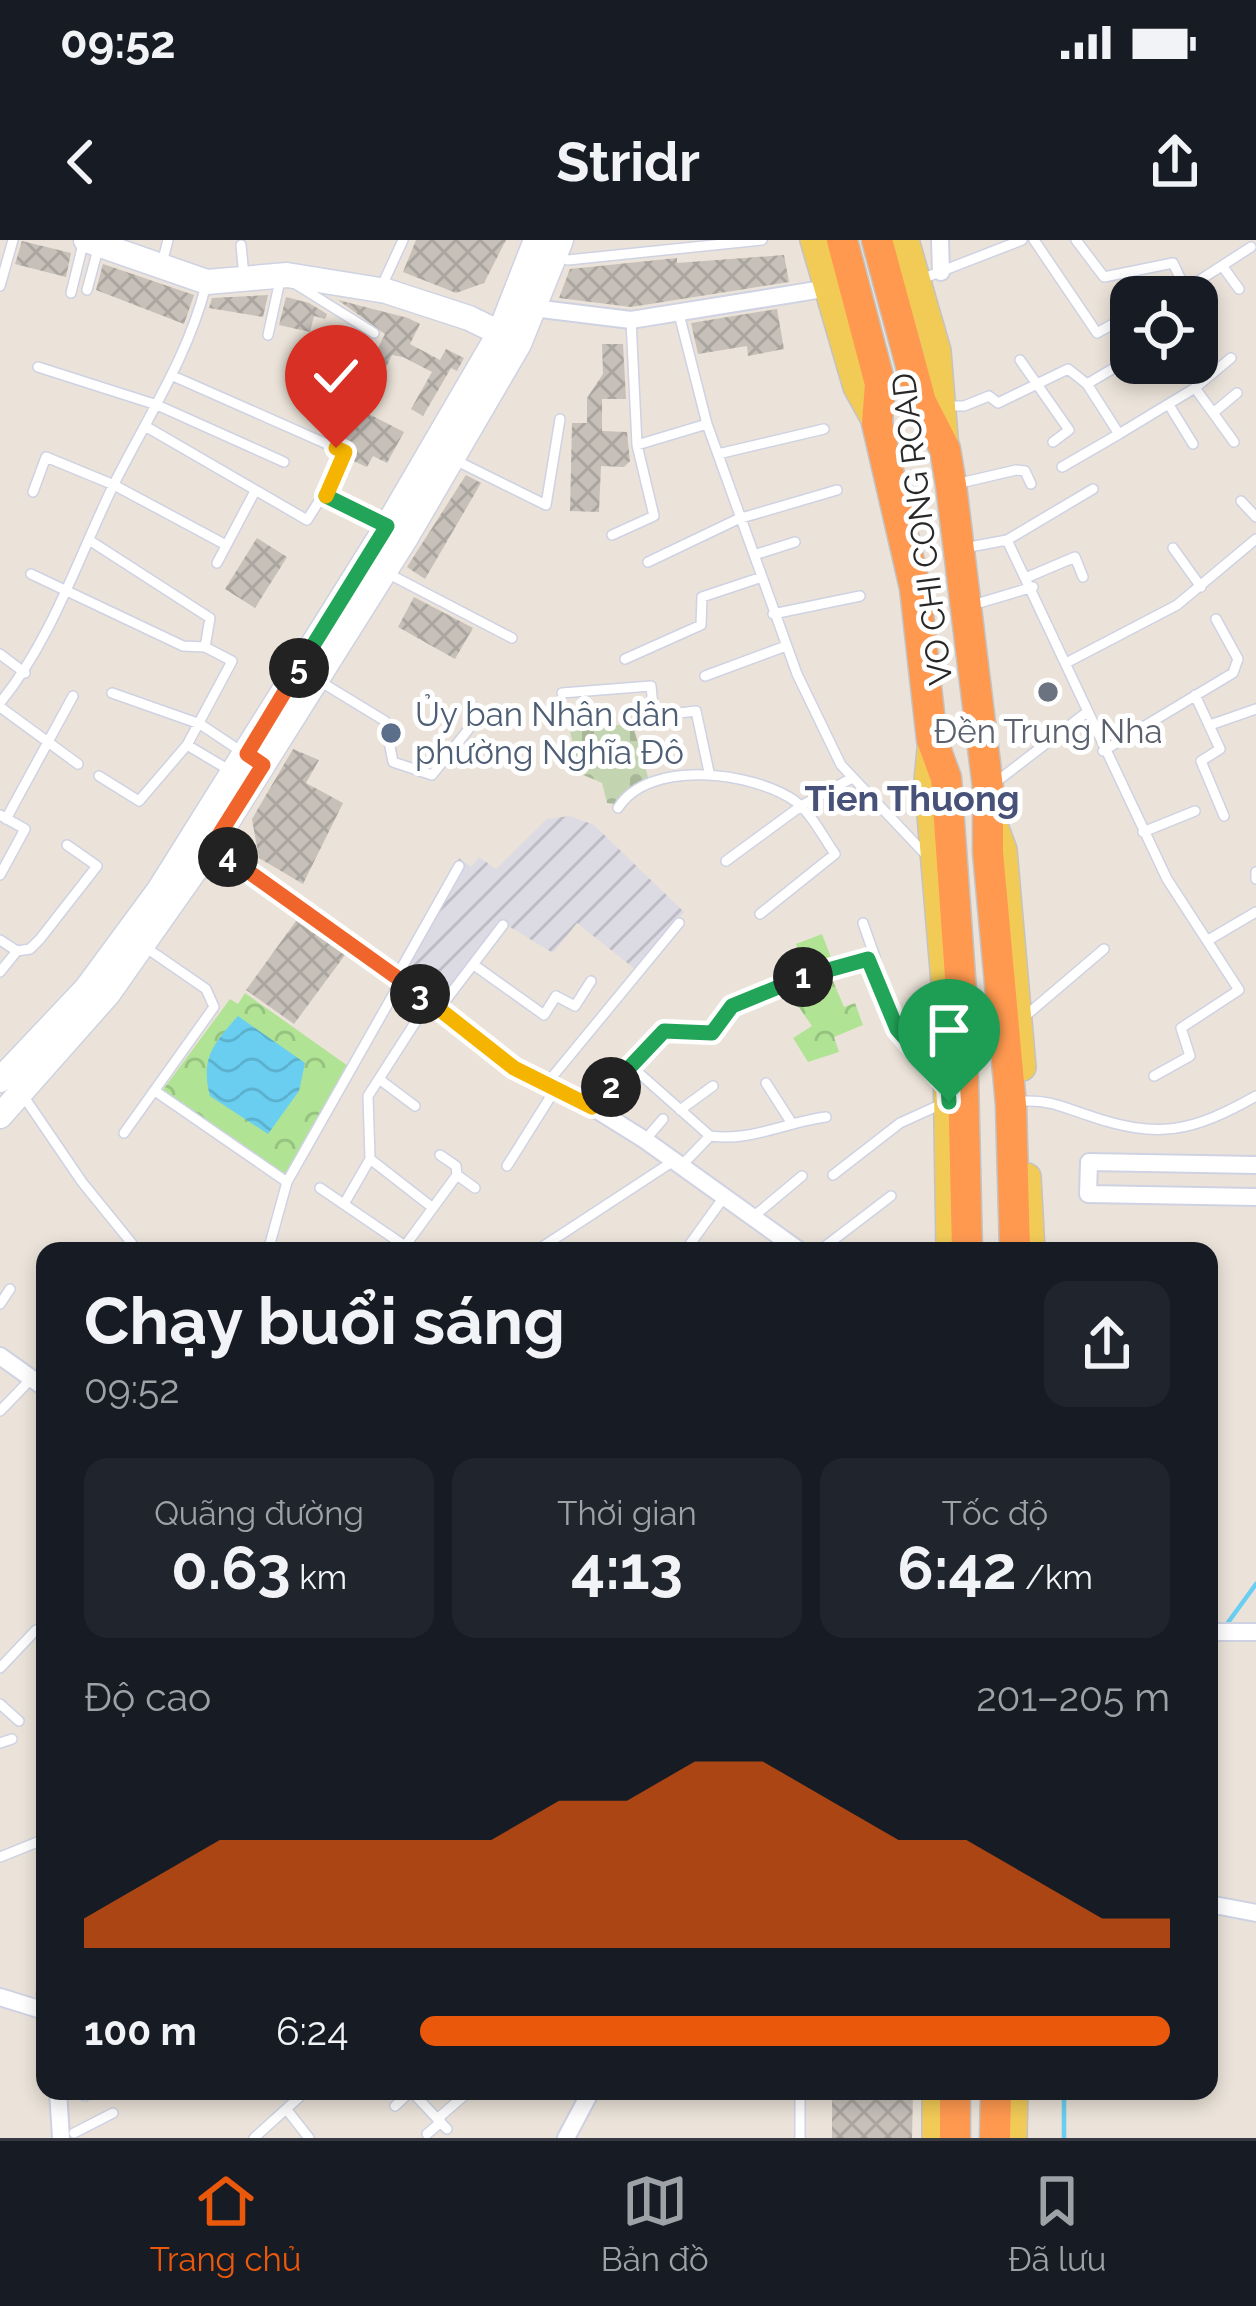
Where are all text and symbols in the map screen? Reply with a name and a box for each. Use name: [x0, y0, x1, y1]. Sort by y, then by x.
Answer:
text: 09:52: [60, 16, 176, 69]
icon: back: [48, 129, 114, 195]
icon: share: [1142, 129, 1208, 195]
text: Stridr: [556, 130, 700, 194]
map controls: [1110, 276, 1218, 384]
button: locate: [1110, 276, 1218, 384]
pin: [285, 325, 387, 448]
icon: check: [303, 343, 369, 409]
street label: VO CHI CONG ROAD: [883, 371, 961, 687]
pin: 5: [269, 638, 329, 698]
text: 5: [290, 648, 308, 687]
marker: Đền Trung Nha: [1035, 679, 1061, 705]
place label: Ủy ban Nhân dân phường Nghĩa Đô: [415, 693, 684, 772]
place label: Đền Trung Nha: [934, 712, 1162, 751]
marker: Ủy ban Nhân dân phường Nghĩa Đô: [378, 720, 404, 746]
district label: Tien Thuong: [804, 777, 1020, 819]
pin: 4: [198, 827, 258, 887]
text: 4: [219, 837, 237, 876]
pin: 1: [773, 947, 833, 1007]
text: 1: [795, 957, 811, 996]
pin: 3: [390, 964, 450, 1024]
text: 3: [411, 974, 429, 1013]
pin: [898, 979, 1000, 1102]
icon: arrive: [916, 997, 982, 1063]
pin: 2: [581, 1057, 641, 1117]
text: 2: [602, 1067, 620, 1106]
button: share: [1044, 1281, 1170, 1407]
text: Chạy buổi sáng: [84, 1282, 565, 1359]
text: 09:52: [84, 1366, 180, 1412]
text: Quãng đường: [154, 1494, 364, 1533]
text: Thời gian: [557, 1494, 697, 1533]
text: Tốc độ: [942, 1494, 1048, 1533]
text: 0.63: [171, 1533, 291, 1603]
text: 4:13: [571, 1533, 683, 1603]
text: 6:42: [897, 1533, 1017, 1603]
text: km: [291, 1558, 347, 1597]
text: /km: [1017, 1558, 1093, 1597]
text: Độ cao: [84, 1674, 211, 1720]
text: 201–205 m: [976, 1674, 1170, 1720]
text: 100 m: [84, 2008, 197, 2054]
text: 6:24: [276, 2008, 348, 2054]
tab: Trang chủ: [150, 2168, 301, 2279]
tab: Bản đồ: [601, 2168, 709, 2279]
tab: Đã lưu: [1008, 2168, 1106, 2279]

